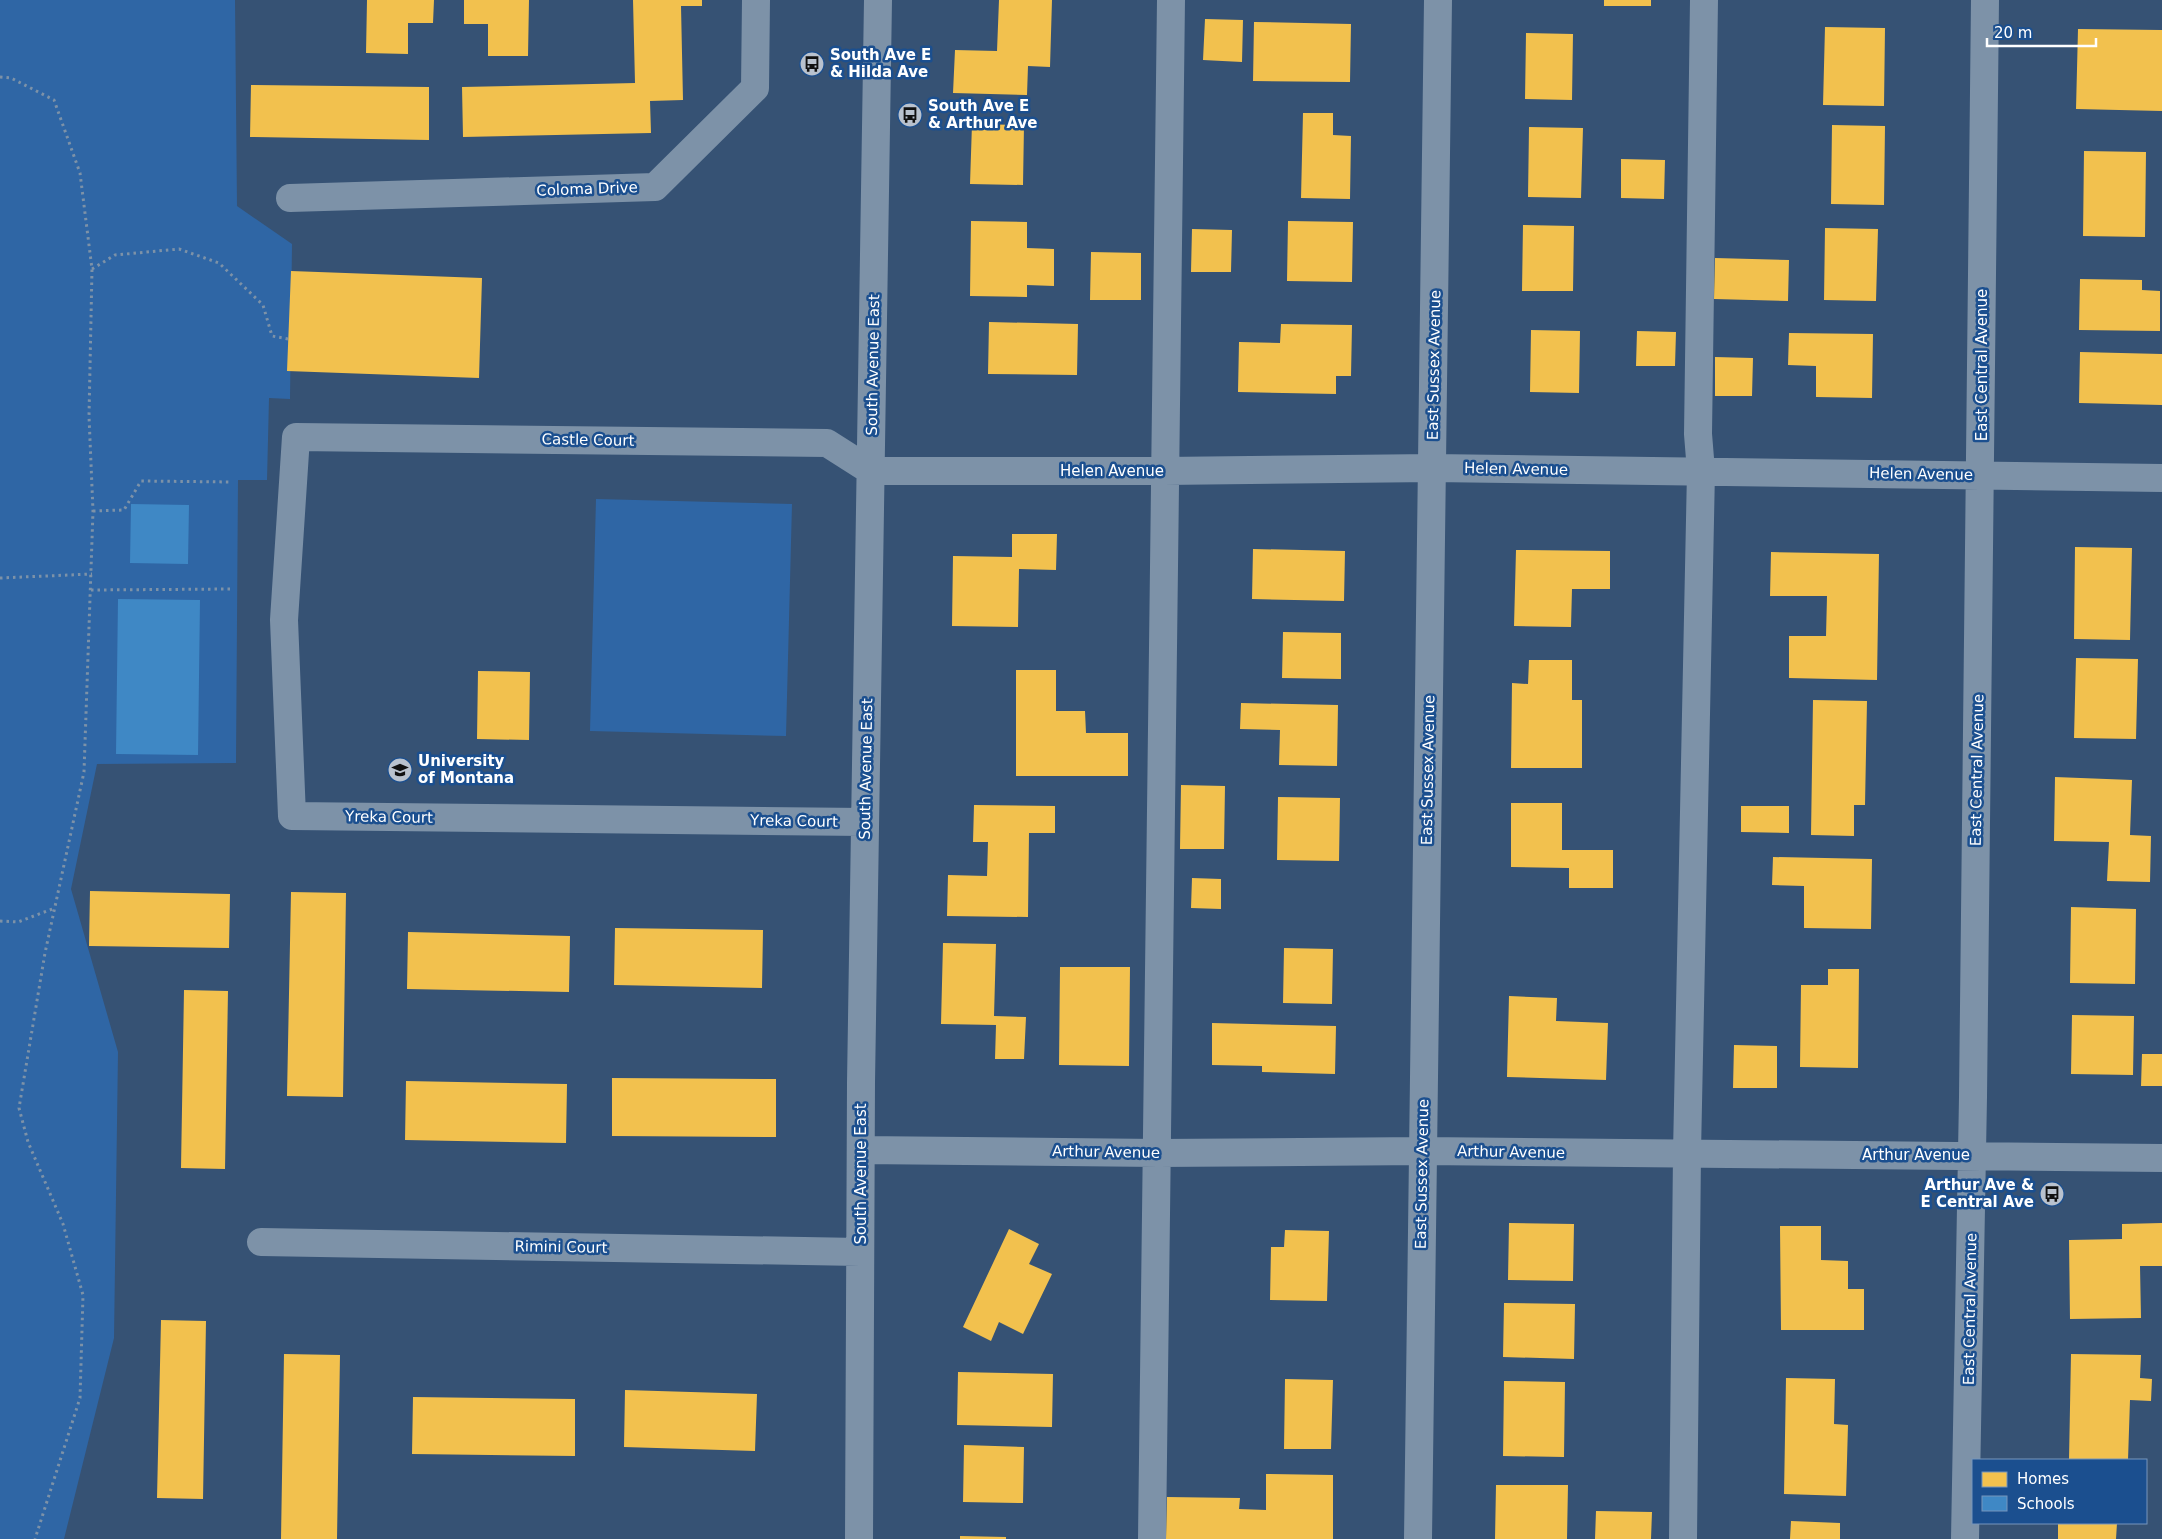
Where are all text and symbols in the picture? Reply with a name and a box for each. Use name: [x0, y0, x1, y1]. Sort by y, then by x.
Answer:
scale bar: [1987, 15, 2096, 47]
text: 20 m: [1994, 24, 2032, 42]
place label: South Ave E & Hilda Ave: [830, 46, 931, 81]
bus stop icon: South Ave E & Hilda Ave: [799, 51, 825, 77]
place label: South Ave E & Arthur Ave: [928, 97, 1037, 132]
bus stop icon: South Ave E & Arthur Ave: [897, 102, 923, 128]
street label: Coloma Drive: [536, 178, 638, 200]
street label: East Central Avenue: [1973, 289, 1991, 441]
street label: East Sussex Avenue: [1424, 290, 1444, 440]
street label: South Avenue East: [863, 294, 883, 436]
street label: Castle Court: [541, 430, 635, 450]
street label: Helen Avenue: [1464, 459, 1568, 479]
street label: Helen Avenue: [1060, 462, 1164, 480]
street label: Helen Avenue: [1869, 464, 1973, 484]
street label: East Central Avenue: [1967, 694, 1987, 846]
street label: East Sussex Avenue: [1418, 695, 1438, 845]
street label: South Avenue East: [856, 698, 876, 840]
place label: University of Montana: [418, 752, 514, 787]
school or university icon: University of Montana: [387, 757, 413, 783]
street label: Yreka Court: [344, 807, 433, 827]
street label: Yreka Court: [749, 811, 838, 831]
street label: East Sussex Avenue: [1412, 1099, 1432, 1249]
street label: South Avenue East: [852, 1103, 870, 1245]
street label: Arthur Avenue: [1052, 1142, 1160, 1162]
street label: Arthur Avenue: [1457, 1142, 1565, 1162]
street label: Arthur Avenue: [1862, 1146, 1970, 1164]
place label: Arthur Ave & E Central Ave: [1921, 1176, 2034, 1211]
bus stop icon: Arthur Ave & E Central Ave: [2039, 1181, 2065, 1207]
street label: East Central Avenue: [1960, 1233, 1980, 1385]
street label: Rimini Court: [514, 1237, 608, 1257]
legend: [1972, 1459, 2147, 1524]
text: Homes: [2017, 1470, 2069, 1488]
text: Schools: [2017, 1495, 2075, 1513]

